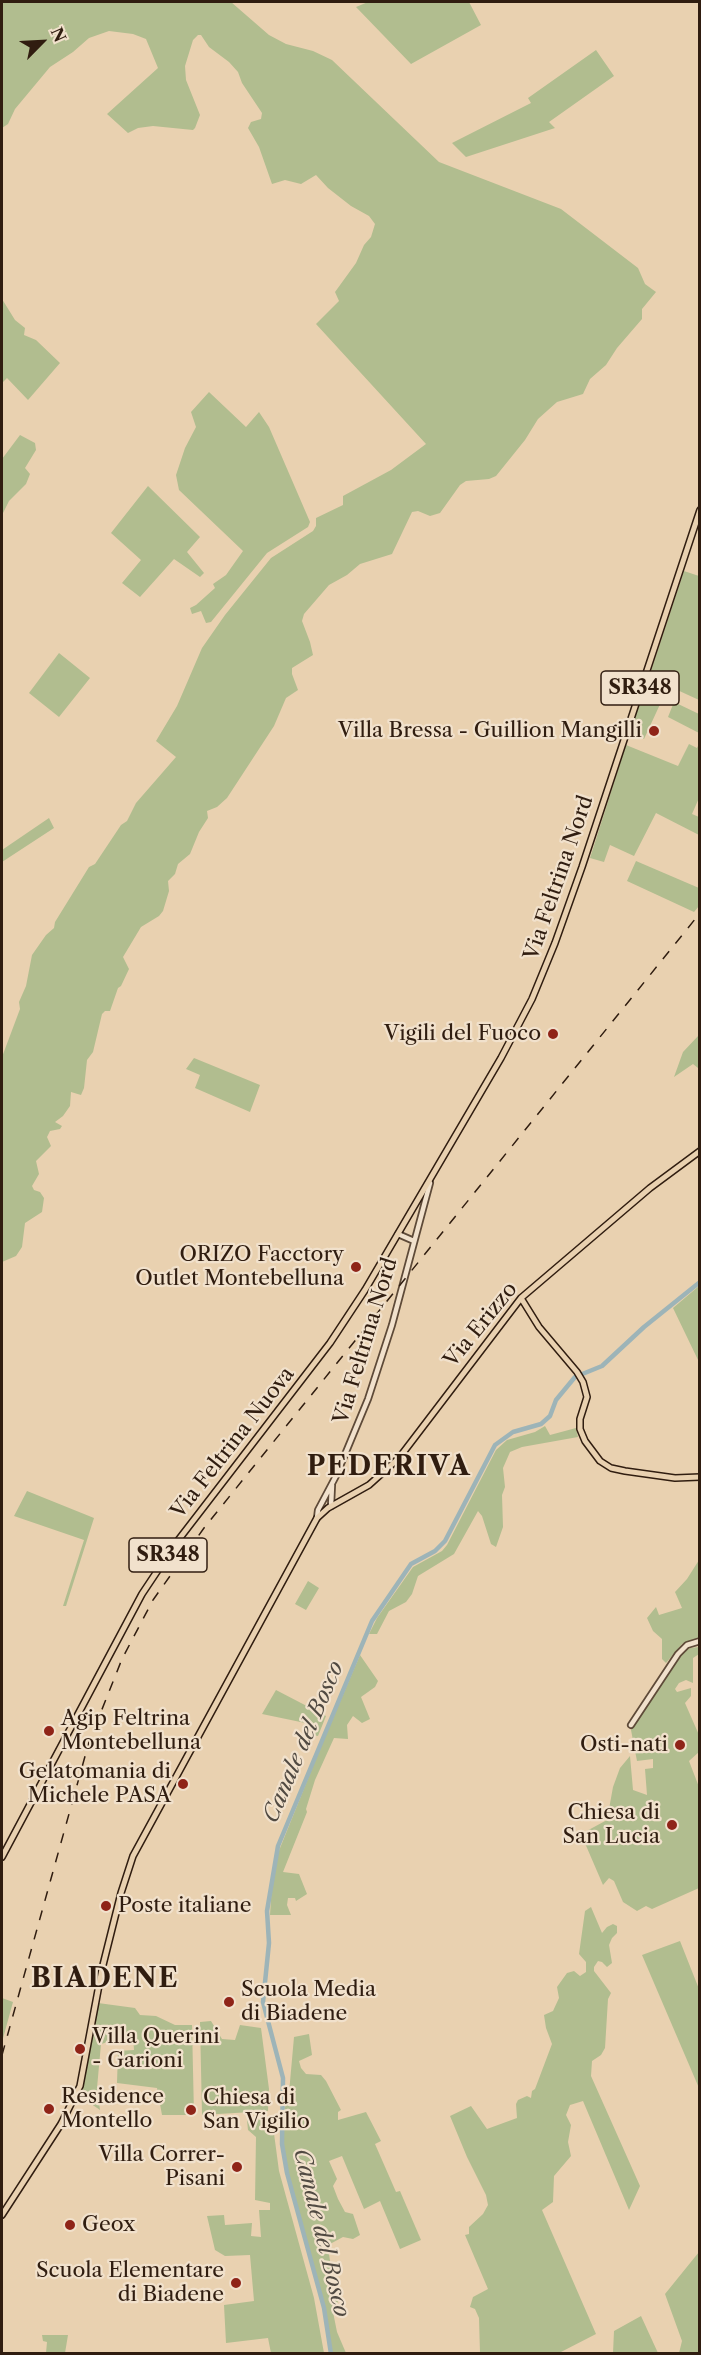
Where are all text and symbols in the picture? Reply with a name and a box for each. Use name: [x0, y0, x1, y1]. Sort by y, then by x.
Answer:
north arrow: [12, 12, 72, 72]
text: N: [46, 24, 70, 45]
road number: SR348: [601, 671, 679, 705]
place label: Villa Bressa - Guillion Mangilli: [338, 718, 642, 744]
marker: Villa Bressa - Guillion Mangilli: [647, 724, 661, 738]
street label: Via Feltrina Nord: [519, 792, 599, 964]
place label: Vigili del Fuoco: [384, 1021, 541, 1047]
marker: Vigili del Fuoco: [546, 1027, 560, 1041]
place label: ORIZO Facctory Outlet Montebelluna: [135, 1242, 344, 1292]
street label: Via Feltrina Nord: [329, 1255, 403, 1427]
marker: ORIZO Facctory Outlet Montebelluna: [349, 1260, 363, 1274]
street label: Via Erizzo: [439, 1277, 523, 1373]
street label: Via Feltrina Nuova: [166, 1362, 300, 1524]
district label: PEDERIVA: [307, 1451, 471, 1483]
road number: SR348: [129, 1538, 207, 1572]
water label: Canale del Bosco: [258, 1657, 350, 1827]
place label: Agip Feltrina Montebelluna: [61, 1706, 201, 1756]
marker: Agip Feltrina Montebelluna: [42, 1724, 56, 1738]
place label: Osti-nati: [580, 1732, 668, 1758]
marker: Osti-nati: [673, 1738, 687, 1752]
place label: Gelatomania di Michele PASA: [19, 1759, 171, 1809]
marker: Gelatomania di Michele PASA: [176, 1777, 190, 1791]
place label: Chiesa di San Lucia: [563, 1800, 660, 1850]
marker: Chiesa di San Lucia: [665, 1818, 679, 1832]
place label: Poste italiane: [118, 1893, 252, 1919]
marker: Poste italiane: [99, 1899, 113, 1913]
district label: BIADENE: [31, 1963, 179, 1995]
place label: Scuola Media di Biadene: [241, 1977, 376, 2027]
marker: Scuola Media di Biadene: [222, 1995, 236, 2009]
place label: Villa Querini - Garioni: [92, 2024, 220, 2074]
marker: Villa Querini - Garioni: [73, 2042, 87, 2056]
place label: Residence Montello: [61, 2084, 164, 2134]
place label: Chiesa di San Vigilio: [203, 2085, 310, 2135]
marker: Residence Montello: [42, 2102, 56, 2116]
marker: Chiesa di San Vigilio: [184, 2103, 198, 2117]
place label: Villa Correr- Pisani: [98, 2142, 225, 2192]
water label: Canale del Bosco: [287, 2146, 355, 2320]
marker: Villa Correr- Pisani: [230, 2160, 244, 2174]
place label: Geox: [82, 2212, 135, 2238]
marker: Geox: [63, 2218, 77, 2232]
place label: Scuola Elementare di Biadene: [36, 2258, 224, 2308]
marker: Scuola Elementare di Biadene: [229, 2276, 243, 2290]

